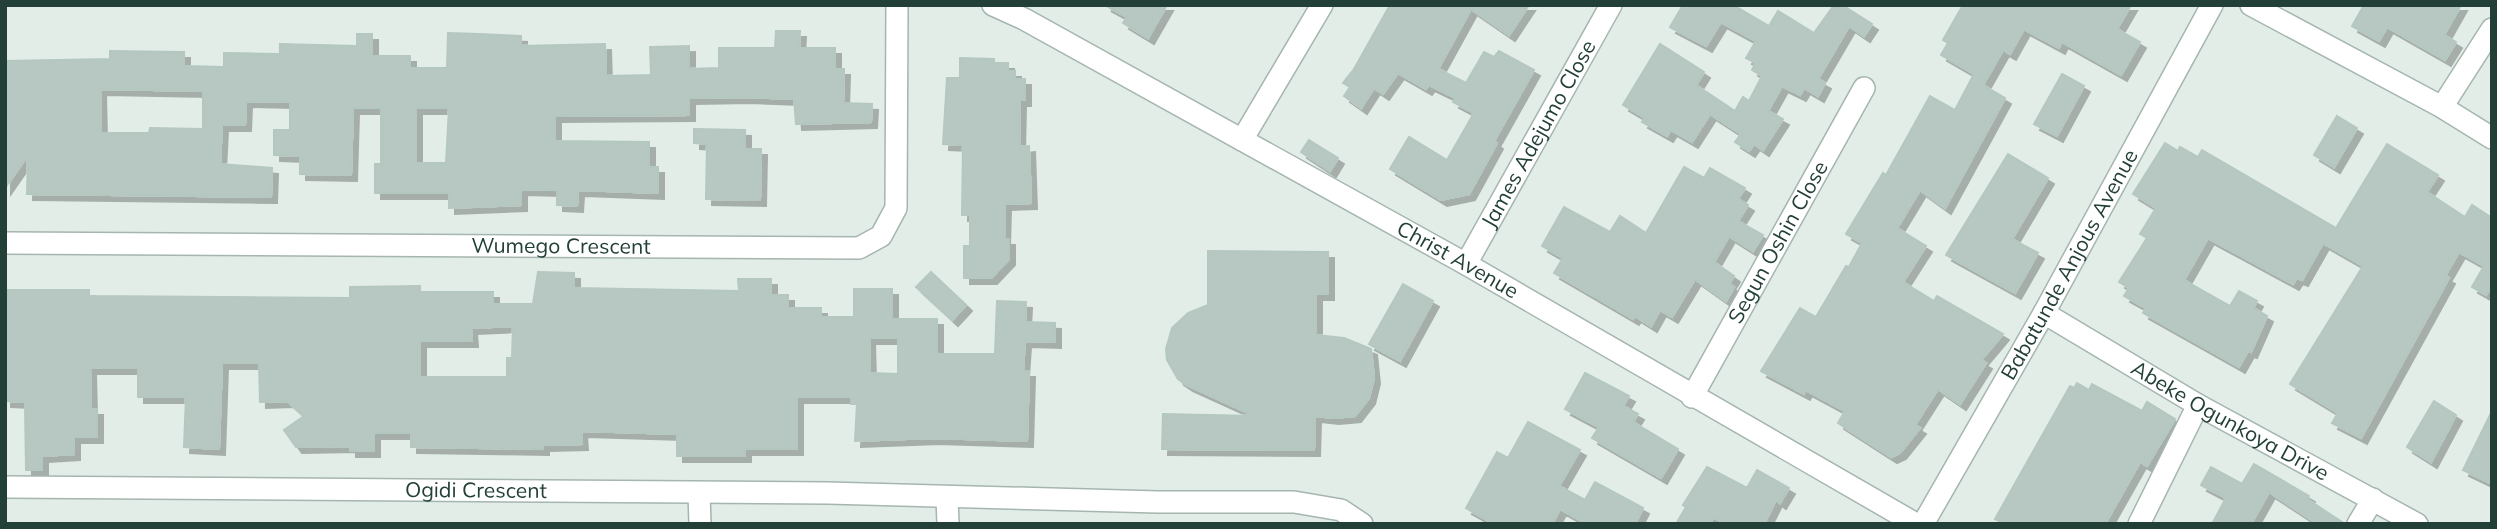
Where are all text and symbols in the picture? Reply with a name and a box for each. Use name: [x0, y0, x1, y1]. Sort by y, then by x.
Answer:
street label: James Adejumo Close: [1475, 35, 1601, 232]
street label: Babatunde Anjous Avenue: [1995, 144, 2143, 384]
street label: Segun Oshin Close: [1722, 156, 1833, 328]
street label: Christ Avenue: [1393, 214, 1524, 304]
street label: Wumego Crescent: [471, 232, 651, 259]
street label: Abeke Ogunkoya Drive: [2127, 354, 2334, 486]
street label: Ogidi Crescent: [405, 476, 547, 503]

